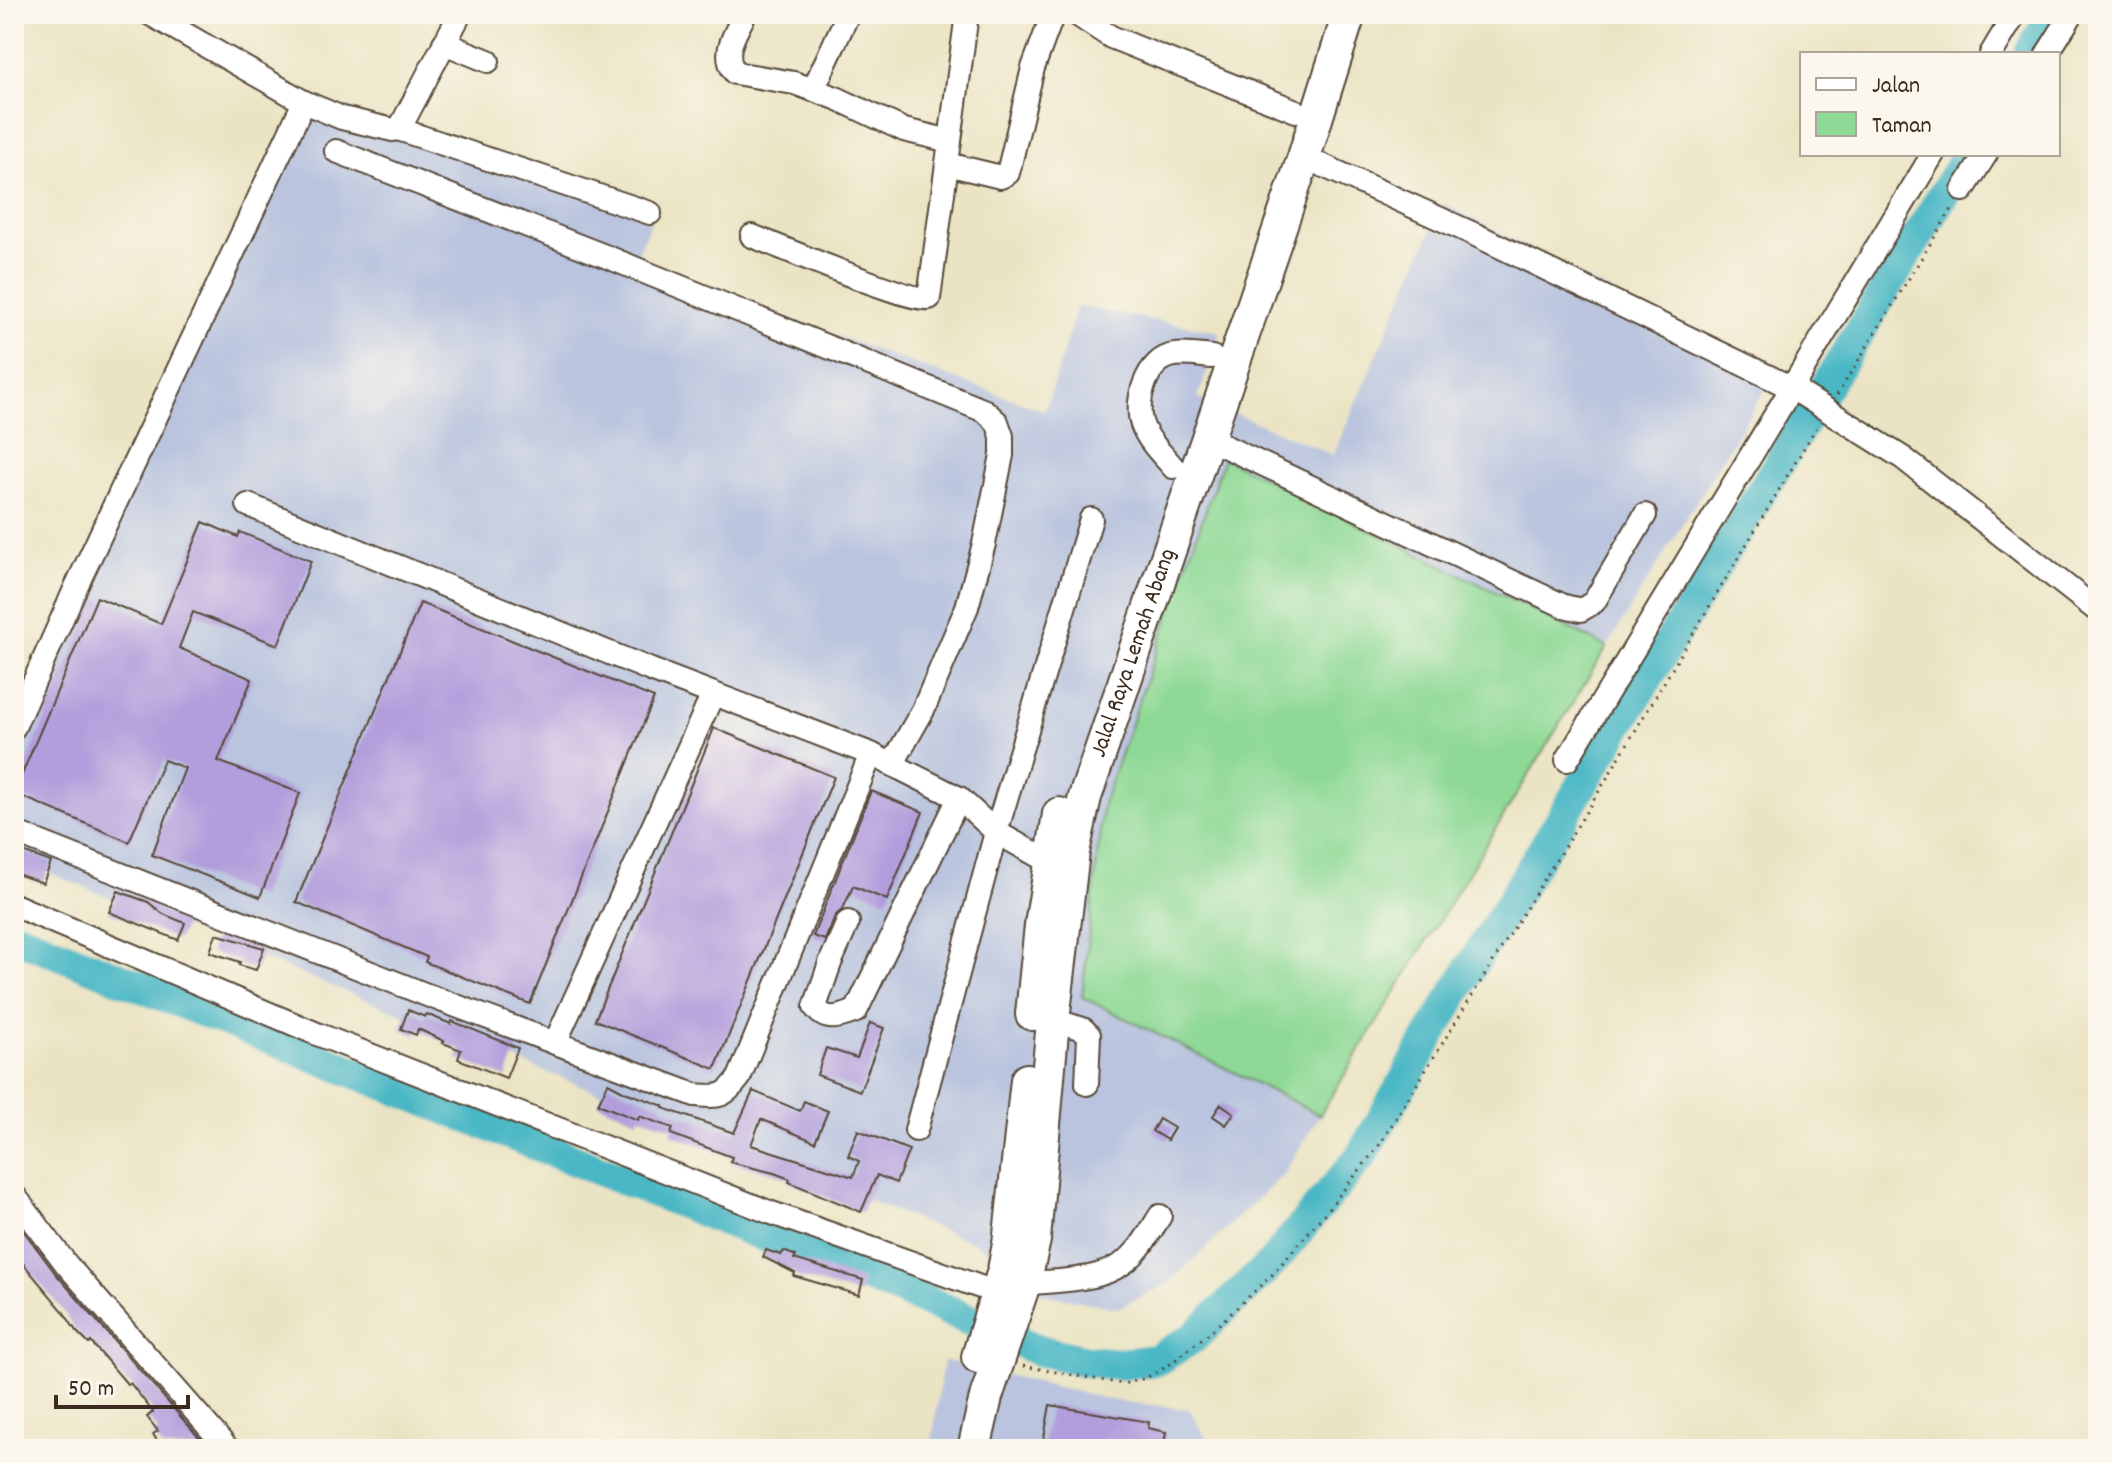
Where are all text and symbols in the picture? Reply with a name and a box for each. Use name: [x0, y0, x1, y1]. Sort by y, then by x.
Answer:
legend: [1800, 52, 2060, 156]
text: Jalan: [1872, 70, 1920, 104]
text: Taman: [1872, 110, 1932, 144]
street label: Jalal Raya Lemah Abang: [1083, 544, 1186, 762]
scale bar: [56, 1359, 188, 1409]
text: 50 m: [68, 1373, 114, 1407]

